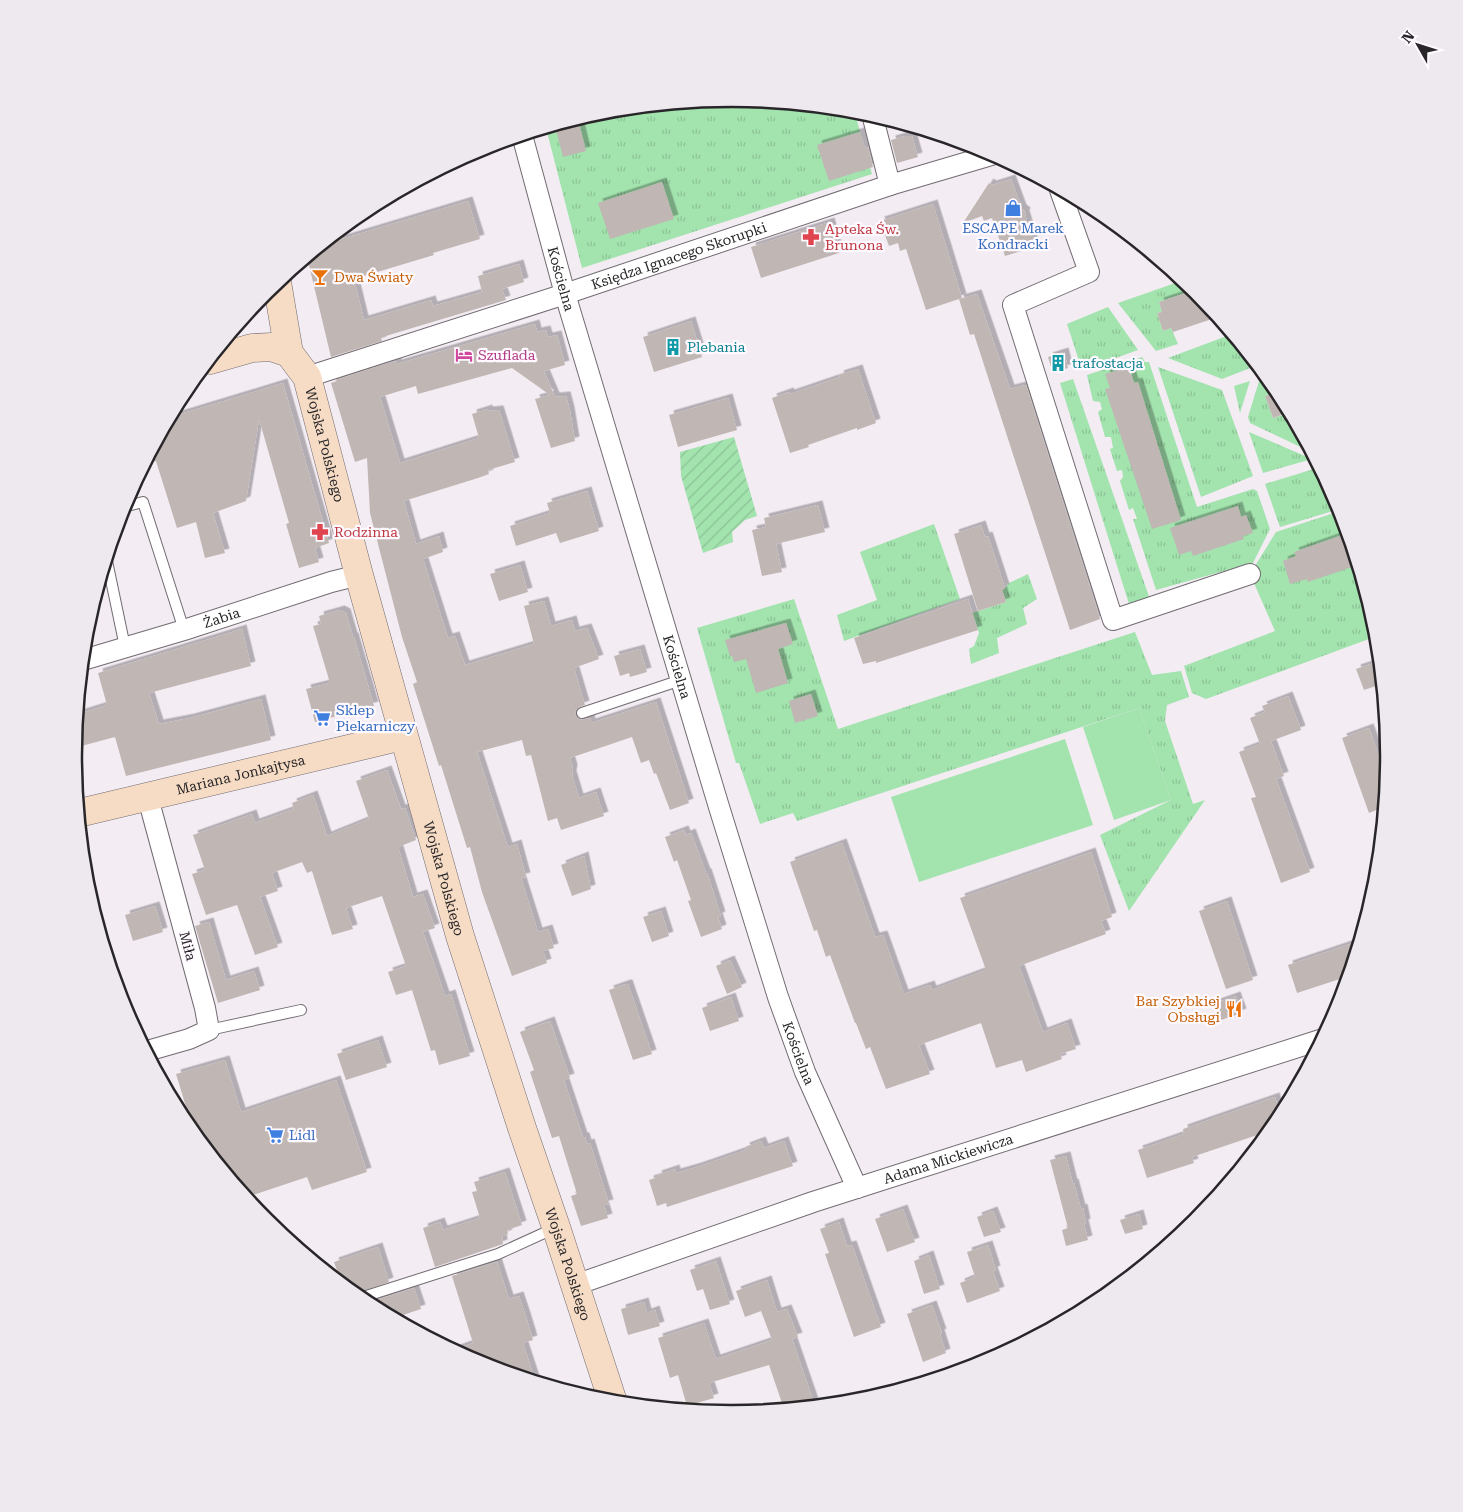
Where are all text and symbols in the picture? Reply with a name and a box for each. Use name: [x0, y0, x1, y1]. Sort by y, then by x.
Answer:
north arrow: [1393, 20, 1443, 70]
text: N: [1398, 27, 1418, 46]
shop icon: ESCAPE Marek Kondracki: [1003, 198, 1023, 218]
street label: Księdza Ignacego Skorupki: [589, 219, 769, 293]
place label: ESCAPE Marek Kondracki: [962, 220, 1064, 252]
place label: Apteka Św. Brunona: [825, 221, 899, 253]
pharmacy icon: Apteka Św. Brunona: [801, 227, 821, 247]
street label: Kościelna: [545, 245, 578, 313]
bar icon: Dwa Światy: [310, 267, 330, 287]
place label: Dwa Światy: [334, 269, 414, 285]
building icon: Plebania: [663, 337, 683, 357]
place label: Plebania: [687, 339, 746, 355]
hotel icon: Szuflada: [454, 345, 474, 365]
place label: Szuflada: [478, 347, 536, 363]
building icon: trafostacja: [1048, 353, 1068, 373]
place label: trafostacja: [1072, 355, 1144, 371]
street label: Wojska Polskiego: [302, 386, 348, 504]
pharmacy icon: Rodzinna: [310, 522, 330, 542]
place label: Rodzinna: [334, 524, 398, 540]
street label: Żabia: [201, 604, 242, 631]
street label: Kościelna: [660, 633, 694, 701]
place label: Sklep Piekarniczy: [336, 702, 416, 734]
supermarket icon: Sklep Piekarniczy: [312, 708, 332, 728]
street label: Mariana Jonkajtysa: [175, 752, 307, 798]
street label: Wojska Polskiego: [420, 820, 468, 938]
street label: Miła: [176, 930, 200, 963]
place label: Bar Szybkiej Obsługi: [1136, 993, 1221, 1025]
restaurant icon: Bar Szybkiej Obsługi: [1224, 999, 1244, 1019]
street label: Kościelna: [780, 1019, 818, 1087]
supermarket icon: Lidl: [265, 1125, 285, 1145]
place label: Lidl: [289, 1127, 316, 1143]
street label: Adama Mickiewicza: [882, 1131, 1015, 1187]
street label: Wojska Polskiego: [542, 1205, 594, 1323]

